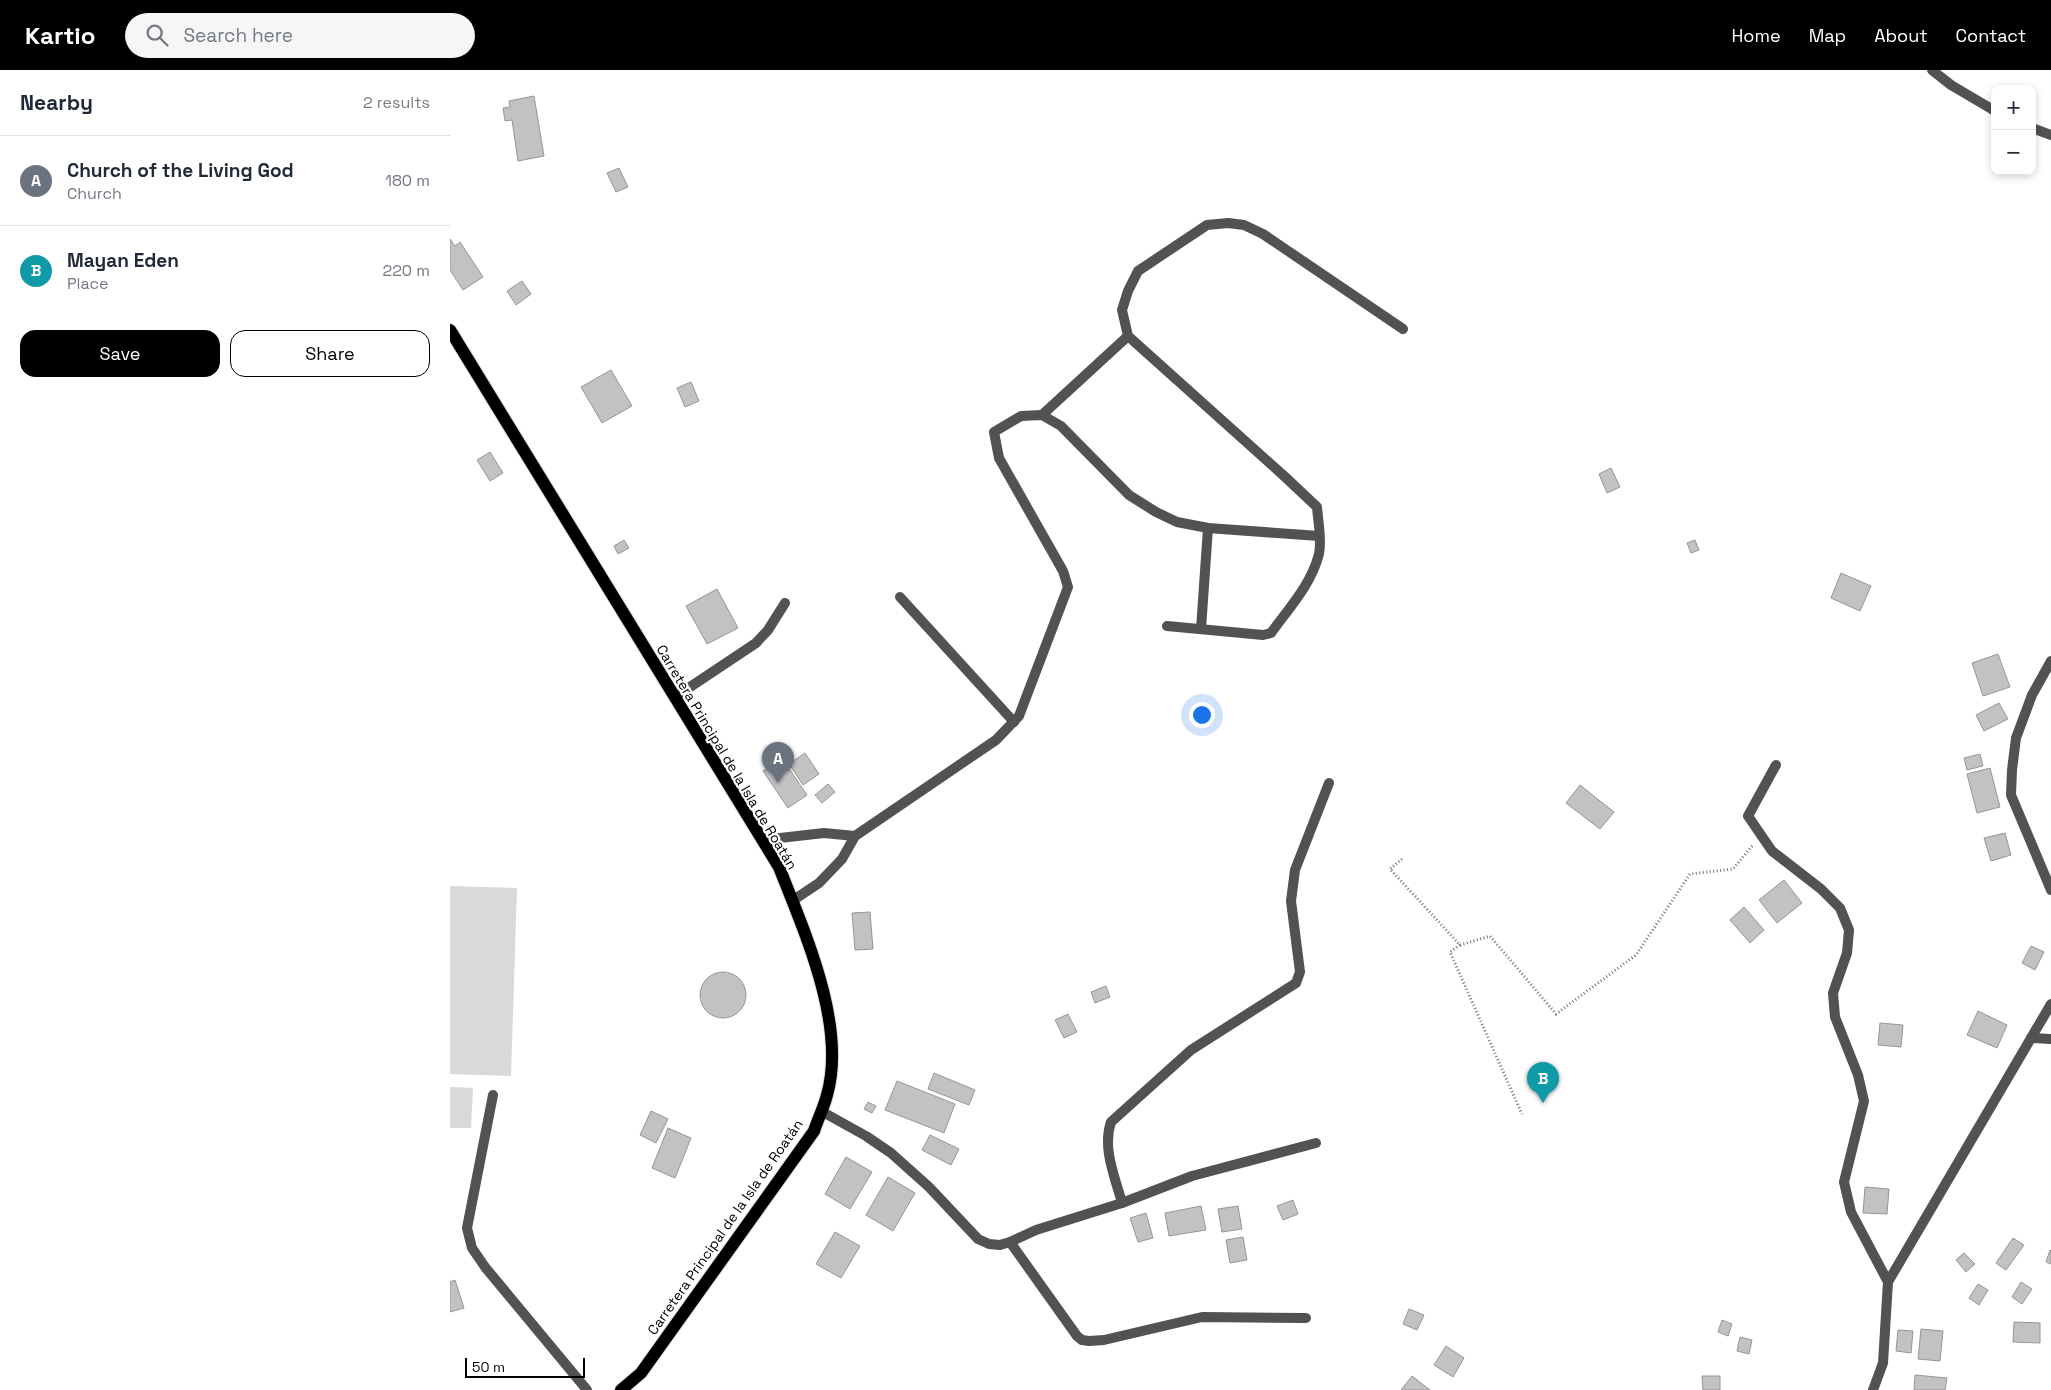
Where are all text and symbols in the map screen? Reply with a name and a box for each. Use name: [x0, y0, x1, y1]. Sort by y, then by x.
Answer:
search box: [125, 13, 475, 58]
text: Kartio: [25, 20, 95, 51]
icon: search: [143, 21, 171, 49]
text: Search here: [183, 23, 293, 48]
text: Home: [1732, 24, 1781, 47]
text: Map: [1809, 24, 1846, 47]
text: About: [1874, 24, 1928, 47]
text: Contact: [1956, 24, 2026, 47]
map controls: [1991, 85, 2036, 175]
button: +: [1991, 85, 2036, 130]
text: Nearby: [20, 89, 93, 116]
text: 2 results: [363, 92, 430, 113]
button: −: [1991, 130, 2036, 175]
text: Church of the Living God: [67, 158, 294, 183]
text: A: [31, 170, 41, 191]
text: 180 m: [385, 170, 430, 191]
text: Church: [67, 183, 122, 204]
text: Mayan Eden: [67, 248, 179, 273]
text: B: [31, 260, 41, 281]
text: 220 m: [383, 260, 430, 281]
text: Place: [67, 273, 109, 294]
button: Save: [20, 330, 220, 377]
button: Share: [230, 330, 430, 377]
street label: Carretera Principal de la Isla de Roatán: [653, 641, 801, 873]
your location: [1189, 702, 1215, 728]
pin: A: [762, 742, 794, 783]
pin: B: [1527, 1062, 1559, 1103]
street label: Carretera Principal de la Isla de Roatán: [643, 1116, 807, 1338]
scale bar: [465, 1355, 585, 1378]
text: 50 m: [472, 1358, 505, 1376]

